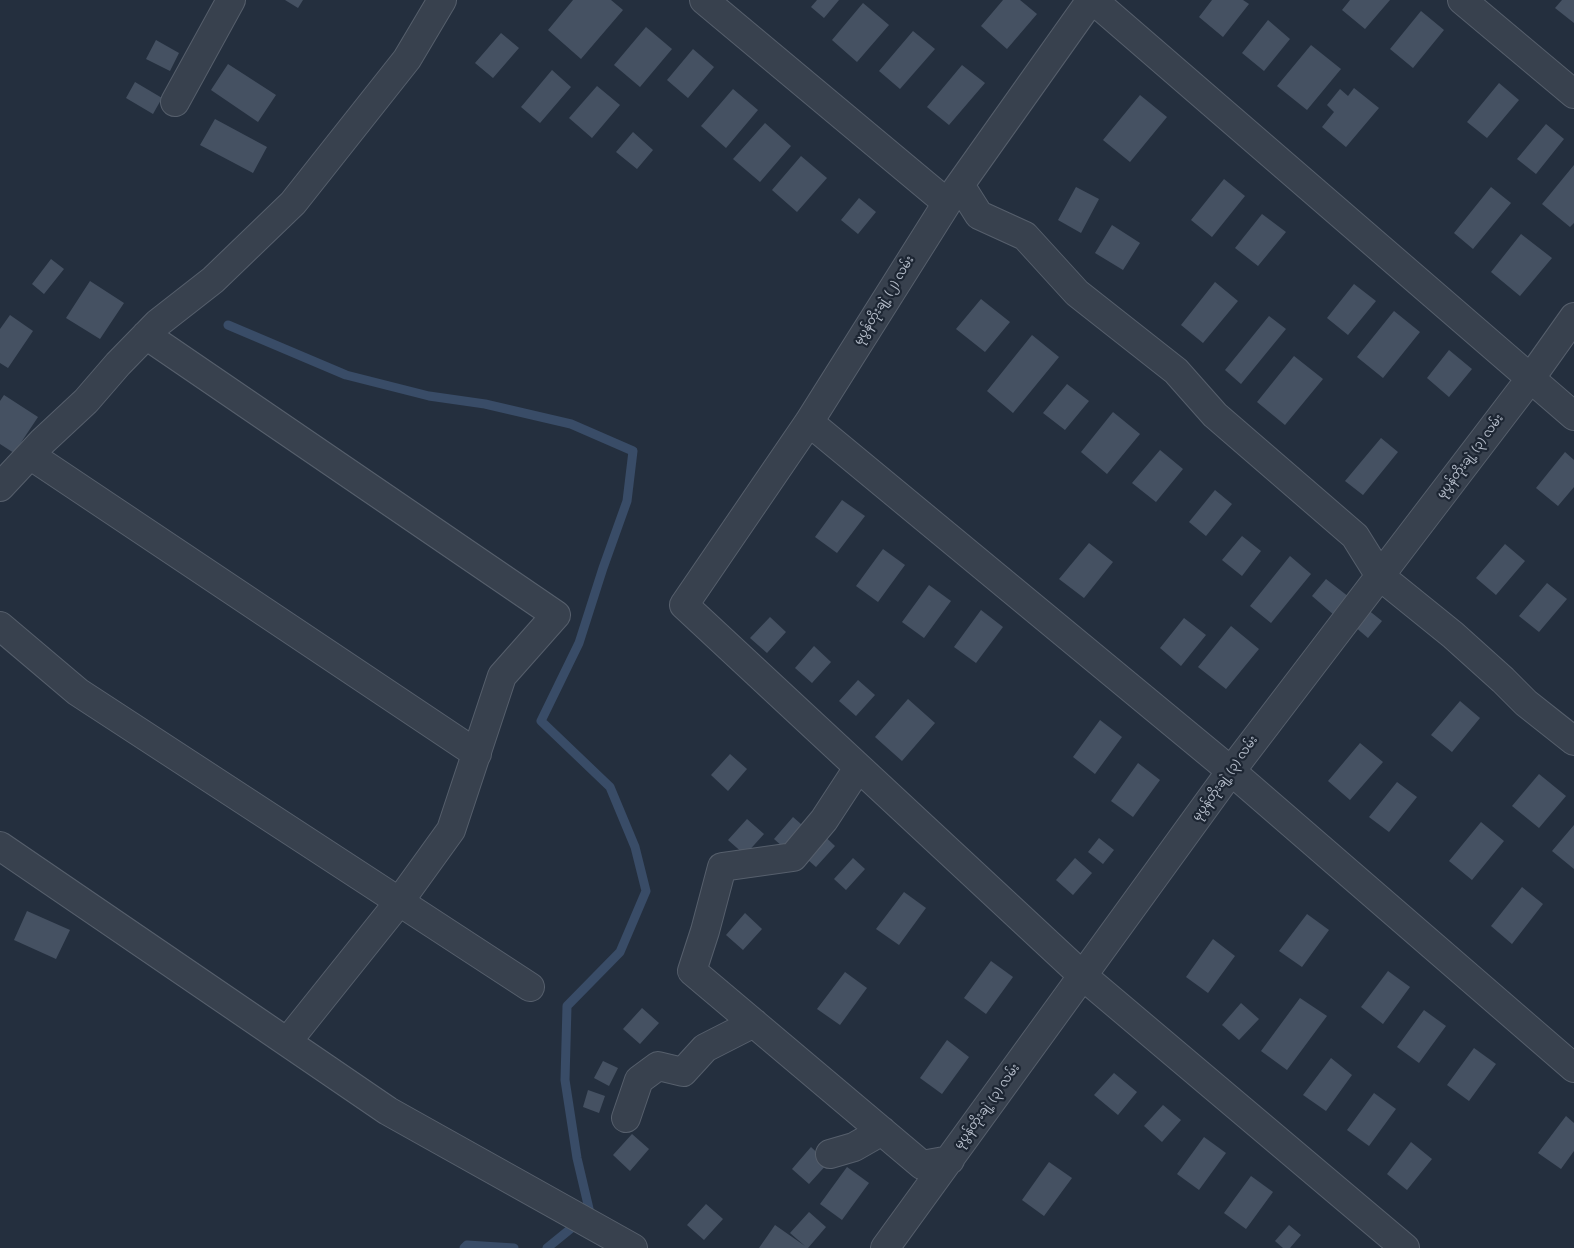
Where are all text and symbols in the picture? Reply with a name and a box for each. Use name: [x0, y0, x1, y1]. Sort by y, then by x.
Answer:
street label: မုပွန်တိုးချဲ့ (၂) လမ်း: [852, 254, 918, 348]
street label: မုပွန်တိုးချဲ့ (၃) လမ်း: [1435, 412, 1507, 502]
street label: မုပွန်တိုးချဲ့ (၃) လမ်း: [1190, 734, 1262, 824]
street label: မုပွန်တိုးချဲ့ (၃) လမ်း: [952, 1062, 1024, 1152]

